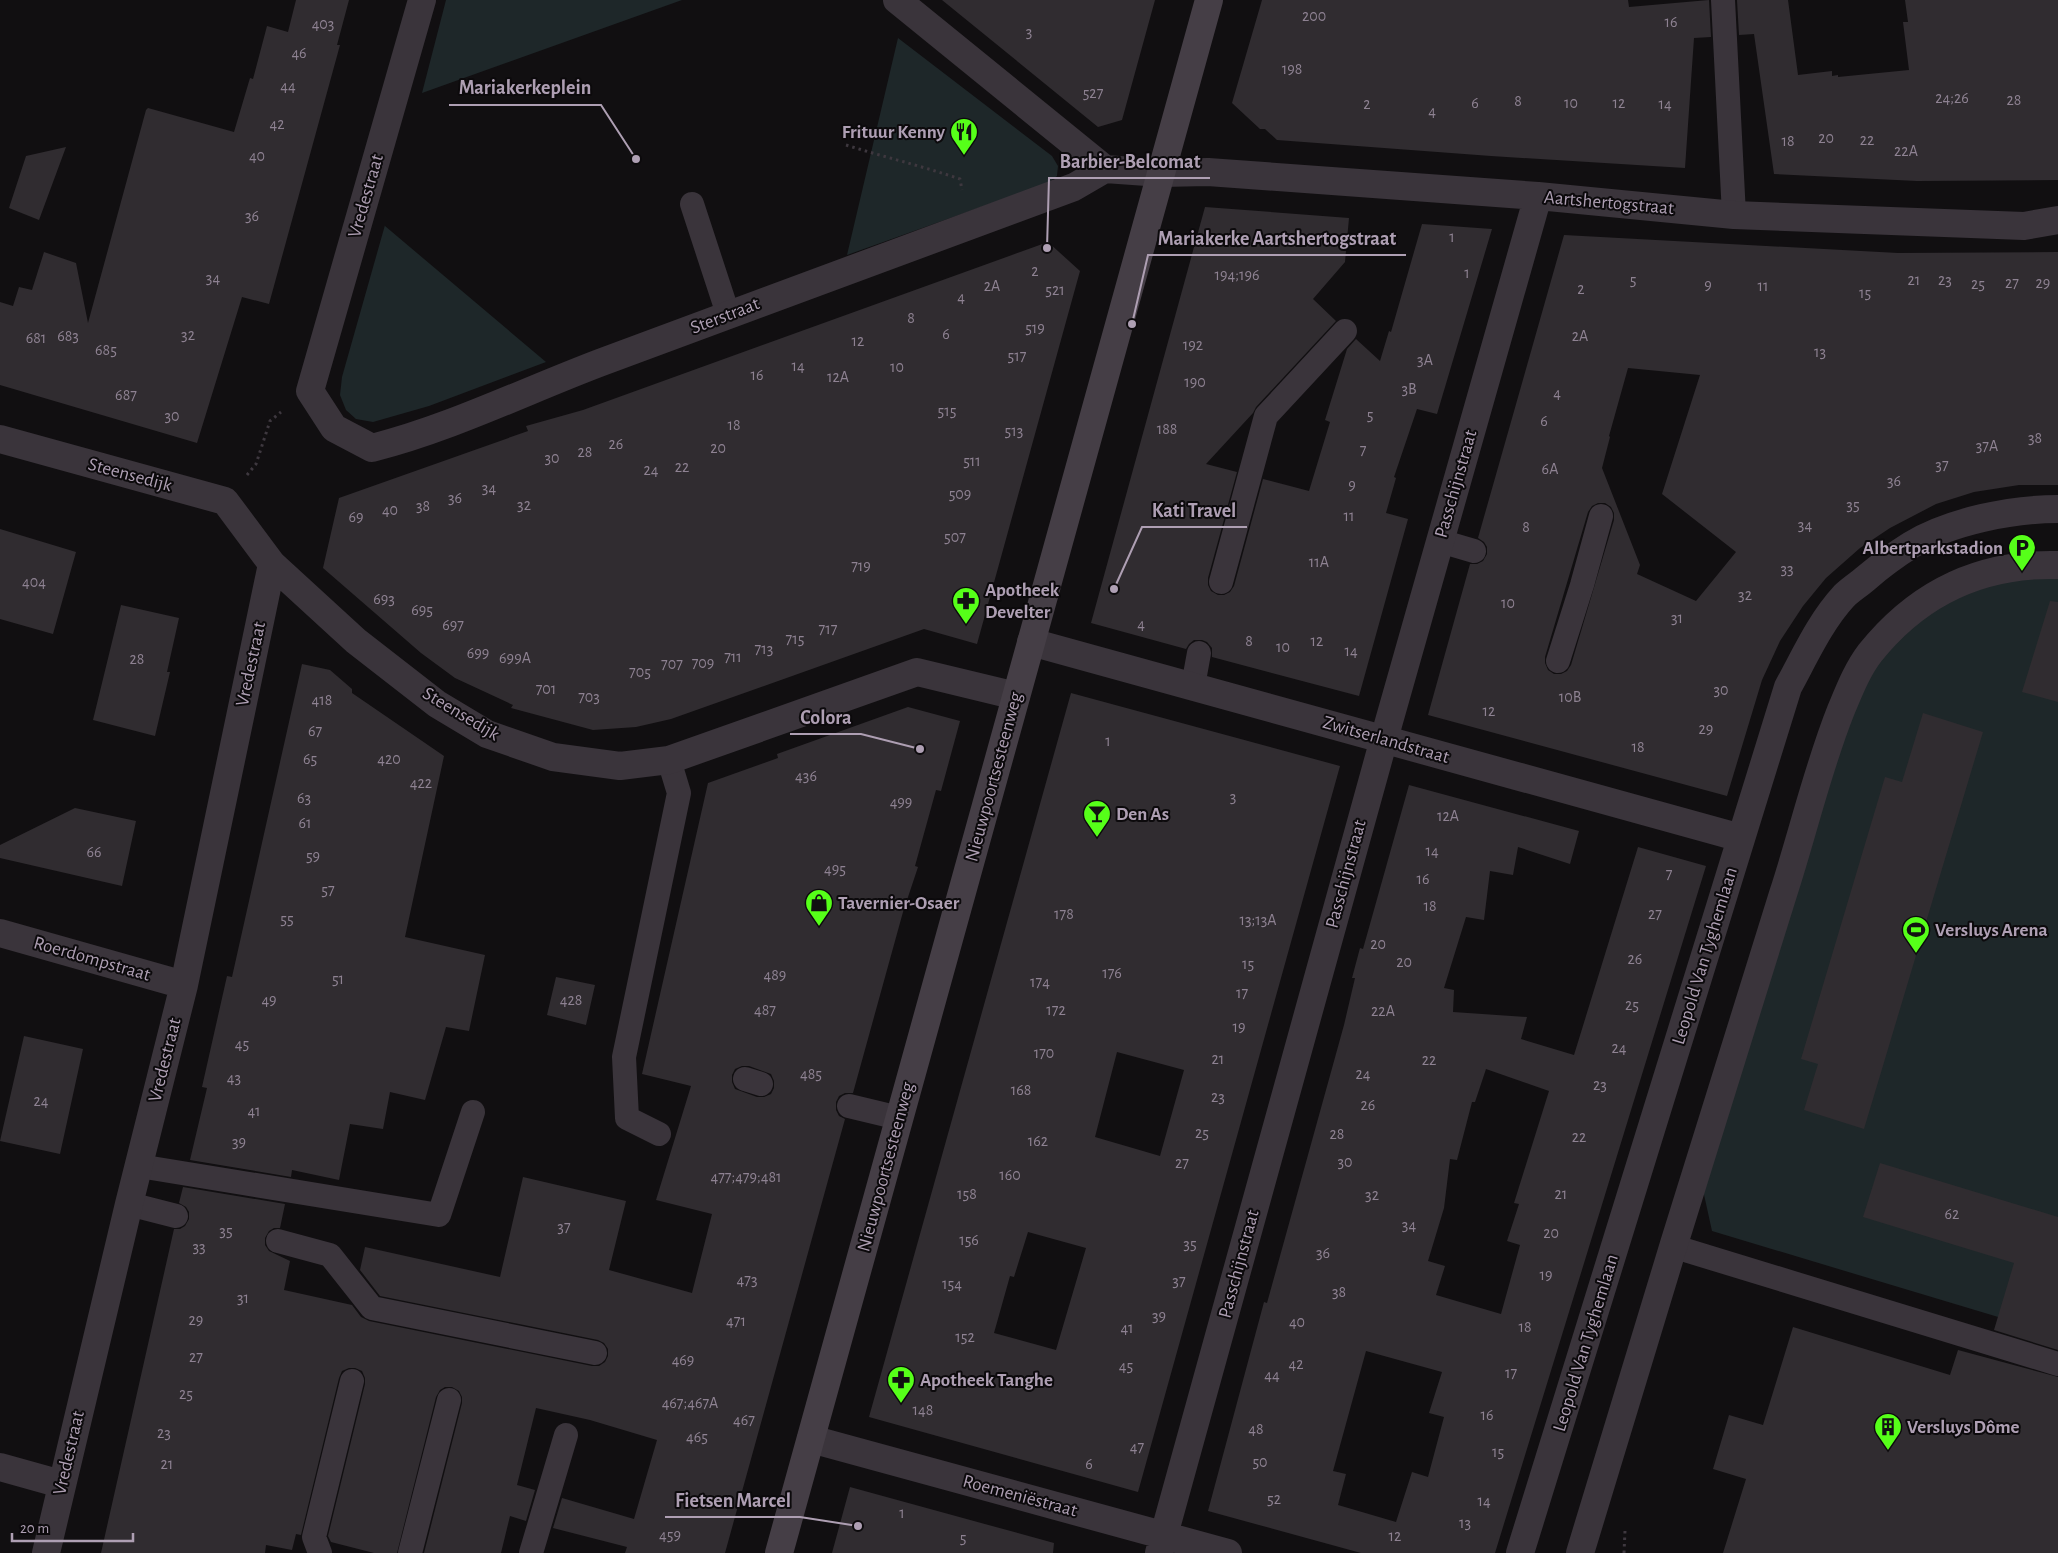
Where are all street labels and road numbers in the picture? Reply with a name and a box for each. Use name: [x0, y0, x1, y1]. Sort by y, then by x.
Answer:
street label: Vredestraat: [345, 152, 387, 240]
street label: Aartshertogstraat: [1543, 188, 1675, 218]
street label: Sterstraat: [688, 294, 762, 338]
street label: Passchijnstraat: [1431, 428, 1481, 540]
street label: Steensedijk: [86, 455, 174, 495]
street label: Vredestraat: [233, 620, 269, 708]
street label: Steensedijk: [419, 684, 503, 744]
street label: Nieuwpoortsesteenweg: [962, 689, 1026, 864]
street label: Zwitserlandstraat: [1321, 713, 1451, 767]
street label: Passchijnstraat: [1322, 818, 1370, 930]
street label: Leopold Van Tyghemlaan: [1669, 865, 1741, 1047]
street label: Roerdompstraat: [31, 933, 153, 985]
street label: Vredestraat: [145, 1016, 185, 1104]
street label: Nieuwpoortsesteenweg: [854, 1079, 918, 1254]
street label: Passchijnstraat: [1215, 1208, 1263, 1320]
street label: Leopold Van Tyghemlaan: [1550, 1252, 1622, 1434]
street label: Vredestraat: [50, 1409, 88, 1497]
street label: Roemeniëstraat: [961, 1472, 1079, 1520]

